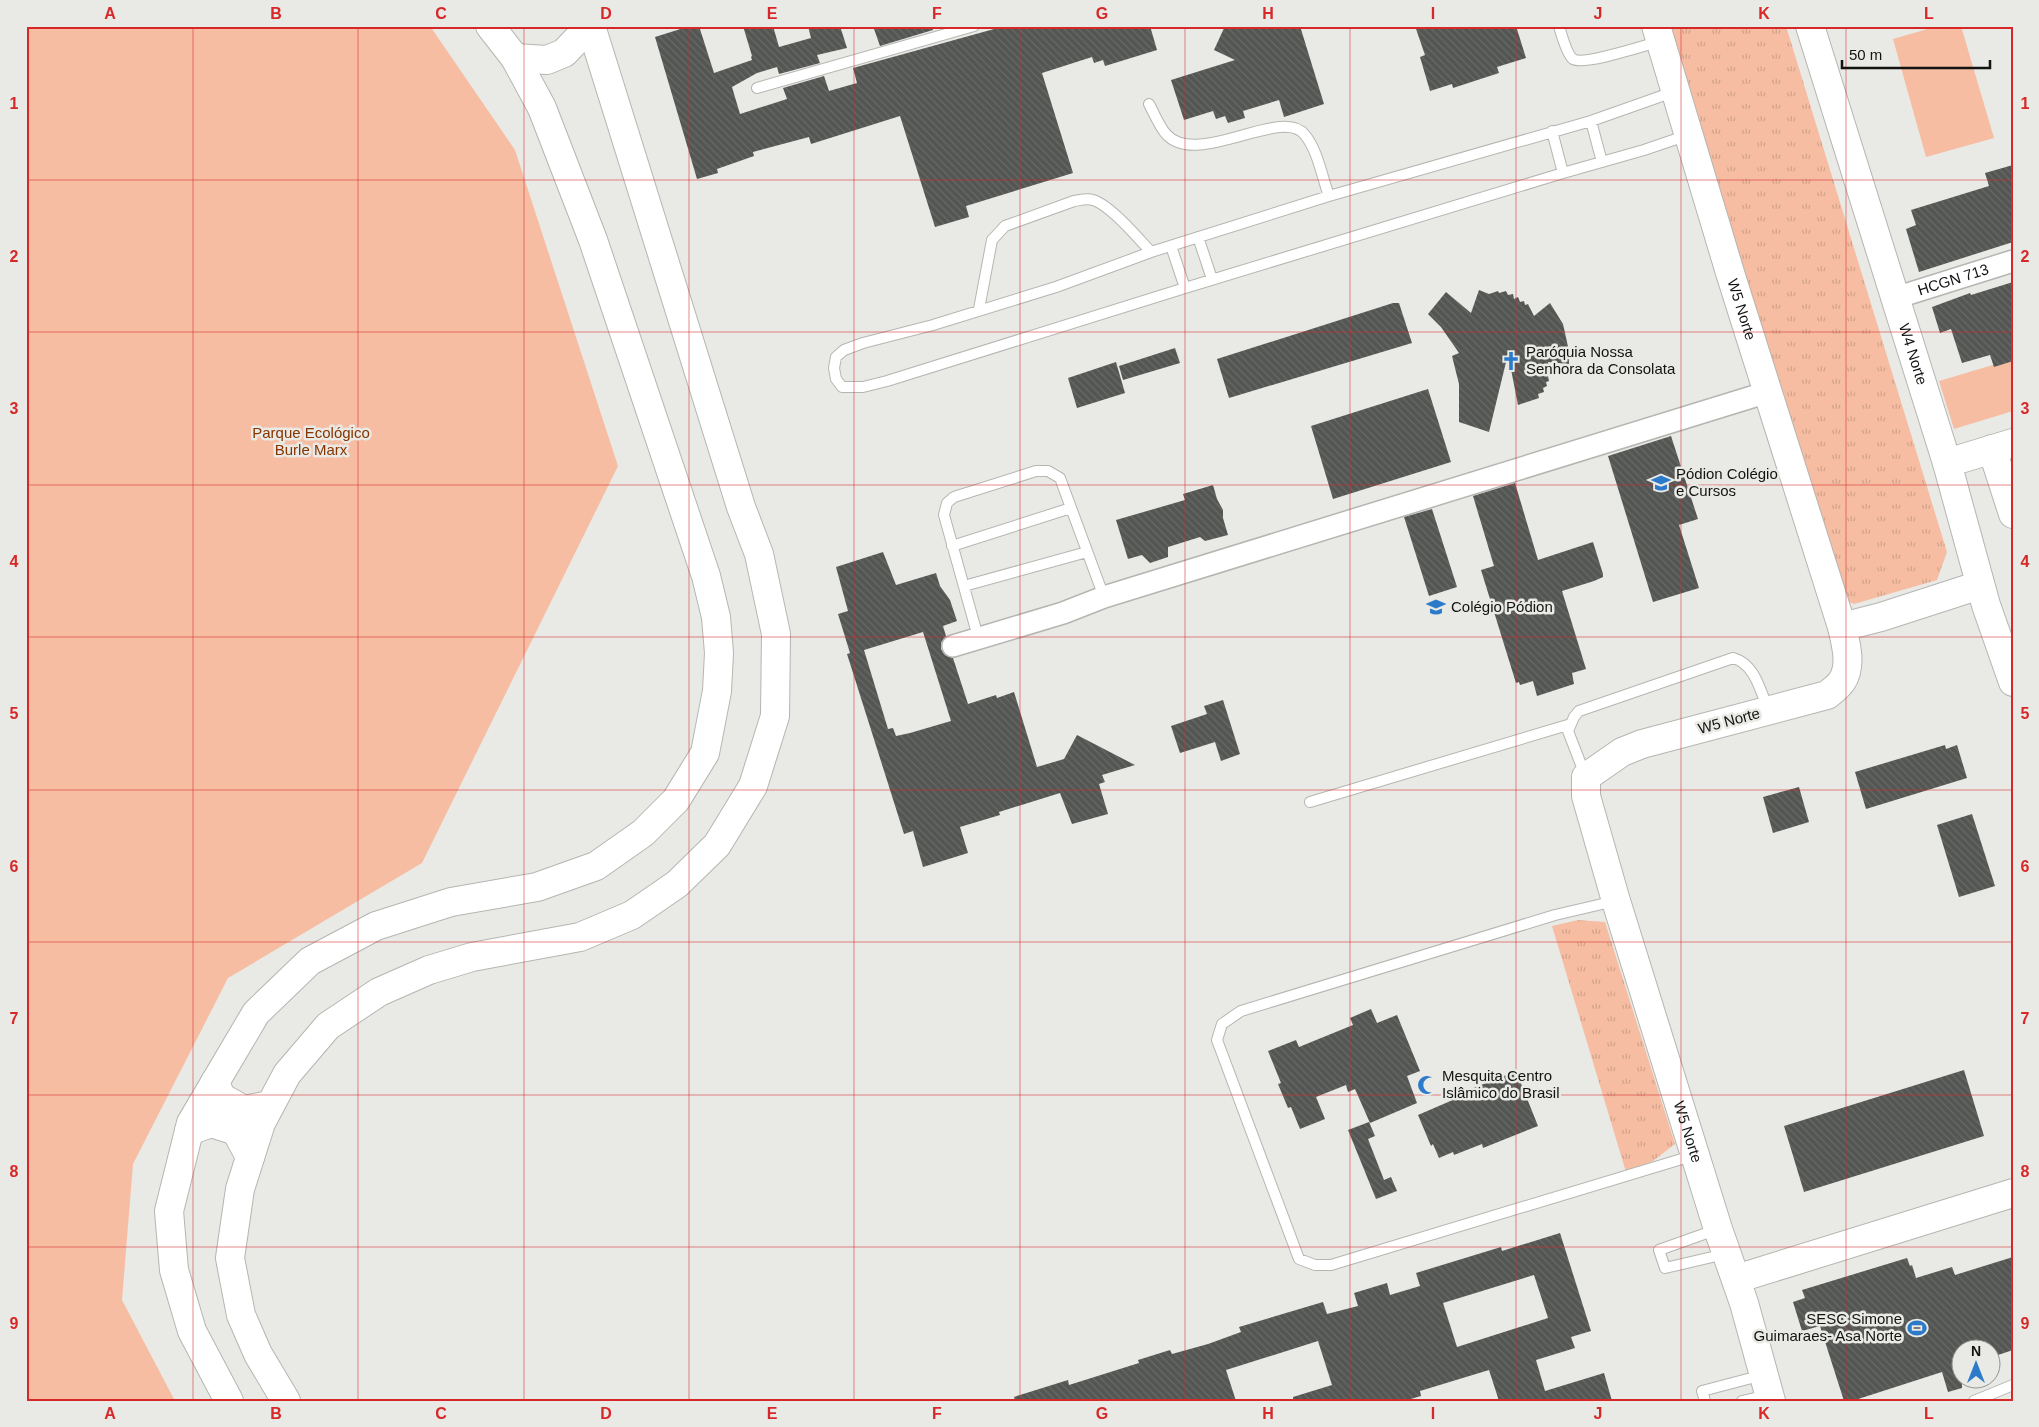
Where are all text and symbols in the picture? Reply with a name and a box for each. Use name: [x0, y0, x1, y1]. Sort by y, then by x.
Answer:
text: A: [104, 5, 116, 22]
text: B: [270, 5, 282, 22]
text: C: [435, 5, 447, 22]
text: D: [600, 5, 612, 22]
text: E: [767, 5, 778, 22]
text: F: [932, 5, 942, 22]
text: G: [1096, 5, 1108, 22]
text: H: [1262, 5, 1274, 22]
text: I: [1431, 5, 1435, 22]
text: J: [1594, 5, 1602, 22]
text: K: [1758, 5, 1770, 22]
text: L: [1924, 5, 1934, 22]
scale bar: [1842, 38, 1989, 70]
text: 50 m: [1849, 46, 1882, 63]
text: 1: [10, 95, 19, 112]
text: 1: [2021, 95, 2030, 112]
text: 2: [10, 248, 19, 265]
text: 2: [2021, 248, 2030, 265]
street label: HCGN 713: [1915, 260, 1991, 298]
street label: W5 Norte: [1724, 276, 1760, 342]
street label: W4 Norte: [1896, 321, 1931, 387]
place label: Paróquia Nossa Senhora da Consolata: [1526, 343, 1676, 377]
church icon: Paróquia Nossa Senhora da Consolata: [1500, 350, 1522, 372]
text: 3: [10, 400, 19, 417]
text: 3: [2021, 400, 2030, 417]
park label: Parque Ecológico Burle Marx: [252, 424, 370, 458]
place label: Pódion Colégio e Cursos: [1676, 465, 1778, 499]
school or university icon: Pódion Colégio e Cursos: [1650, 472, 1672, 494]
text: 4: [10, 553, 19, 570]
text: 4: [2021, 553, 2030, 570]
school or university icon: Colégio Pódion: [1425, 596, 1447, 618]
place label: Colégio Pódion: [1451, 598, 1553, 615]
street label: W5 Norte: [1696, 704, 1762, 737]
text: 5: [10, 705, 19, 722]
text: 5: [2021, 705, 2030, 722]
text: 6: [10, 858, 19, 875]
text: 6: [2021, 858, 2030, 875]
text: 7: [10, 1010, 19, 1027]
text: 7: [2021, 1010, 2030, 1027]
place label: Mesquita Centro Islâmico do Brasil: [1442, 1067, 1560, 1101]
mosque icon: Mesquita Centro Islâmico do Brasil: [1416, 1074, 1438, 1096]
street label: W5 Norte: [1671, 1099, 1706, 1165]
text: 8: [10, 1163, 19, 1180]
text: 8: [2021, 1163, 2030, 1180]
place label: SESC Simone Guimaraes- Asa Norte: [1754, 1310, 1902, 1344]
text: 9: [10, 1315, 19, 1332]
text: 9: [2021, 1315, 2030, 1332]
sports icon: SESC Simone Guimaraes- Asa Norte: [1906, 1317, 1928, 1339]
north arrow: [1952, 1340, 2002, 1390]
text: N: [1971, 1343, 1981, 1359]
text: A: [104, 1405, 116, 1422]
text: B: [270, 1405, 282, 1422]
text: C: [435, 1405, 447, 1422]
text: D: [600, 1405, 612, 1422]
text: E: [767, 1405, 778, 1422]
text: F: [932, 1405, 942, 1422]
text: G: [1096, 1405, 1108, 1422]
text: H: [1262, 1405, 1274, 1422]
text: I: [1431, 1405, 1435, 1422]
text: J: [1594, 1405, 1602, 1422]
text: K: [1758, 1405, 1770, 1422]
text: L: [1924, 1405, 1934, 1422]

